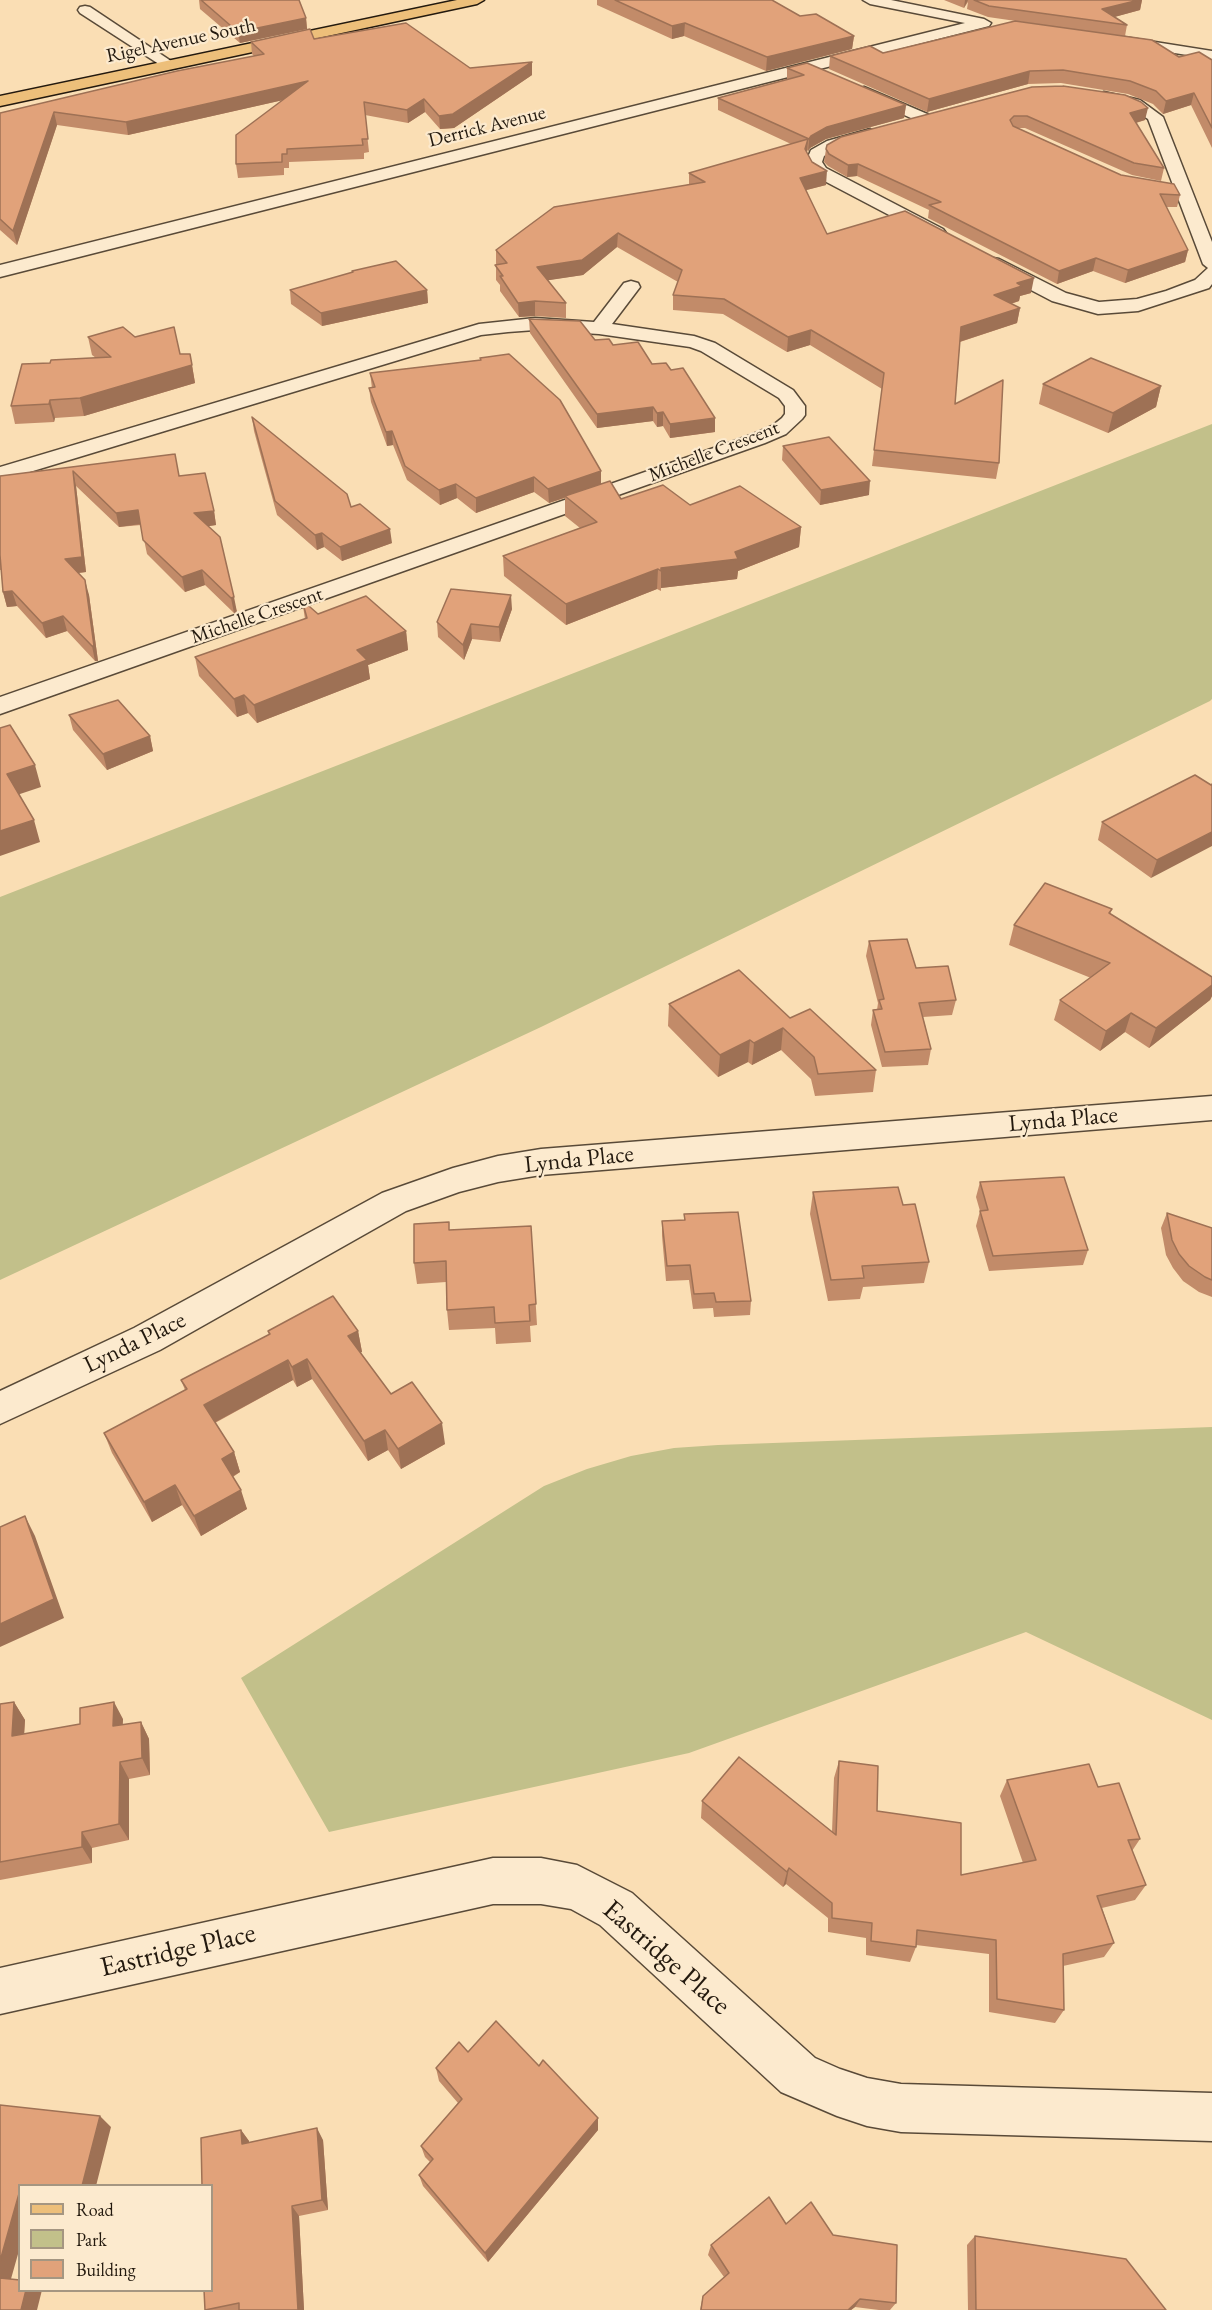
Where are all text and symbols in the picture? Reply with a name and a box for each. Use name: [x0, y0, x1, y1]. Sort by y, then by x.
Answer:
street label: Rigel Avenue South: [104, 13, 258, 69]
street label: Derrick Avenue: [426, 101, 548, 153]
street label: Michelle Crescent: [645, 416, 783, 488]
street label: Michelle Crescent: [188, 582, 326, 650]
street label: Lynda Place: [1007, 1101, 1119, 1139]
street label: Lynda Place: [523, 1140, 635, 1180]
street label: Lynda Place: [79, 1306, 191, 1380]
street label: Eastridge Place: [595, 1893, 737, 2023]
street label: Eastridge Place: [97, 1917, 259, 1985]
legend: [18, 2184, 213, 2292]
text: Road: [76, 2198, 114, 2221]
text: Park: [76, 2228, 107, 2251]
text: Building: [76, 2258, 136, 2281]

